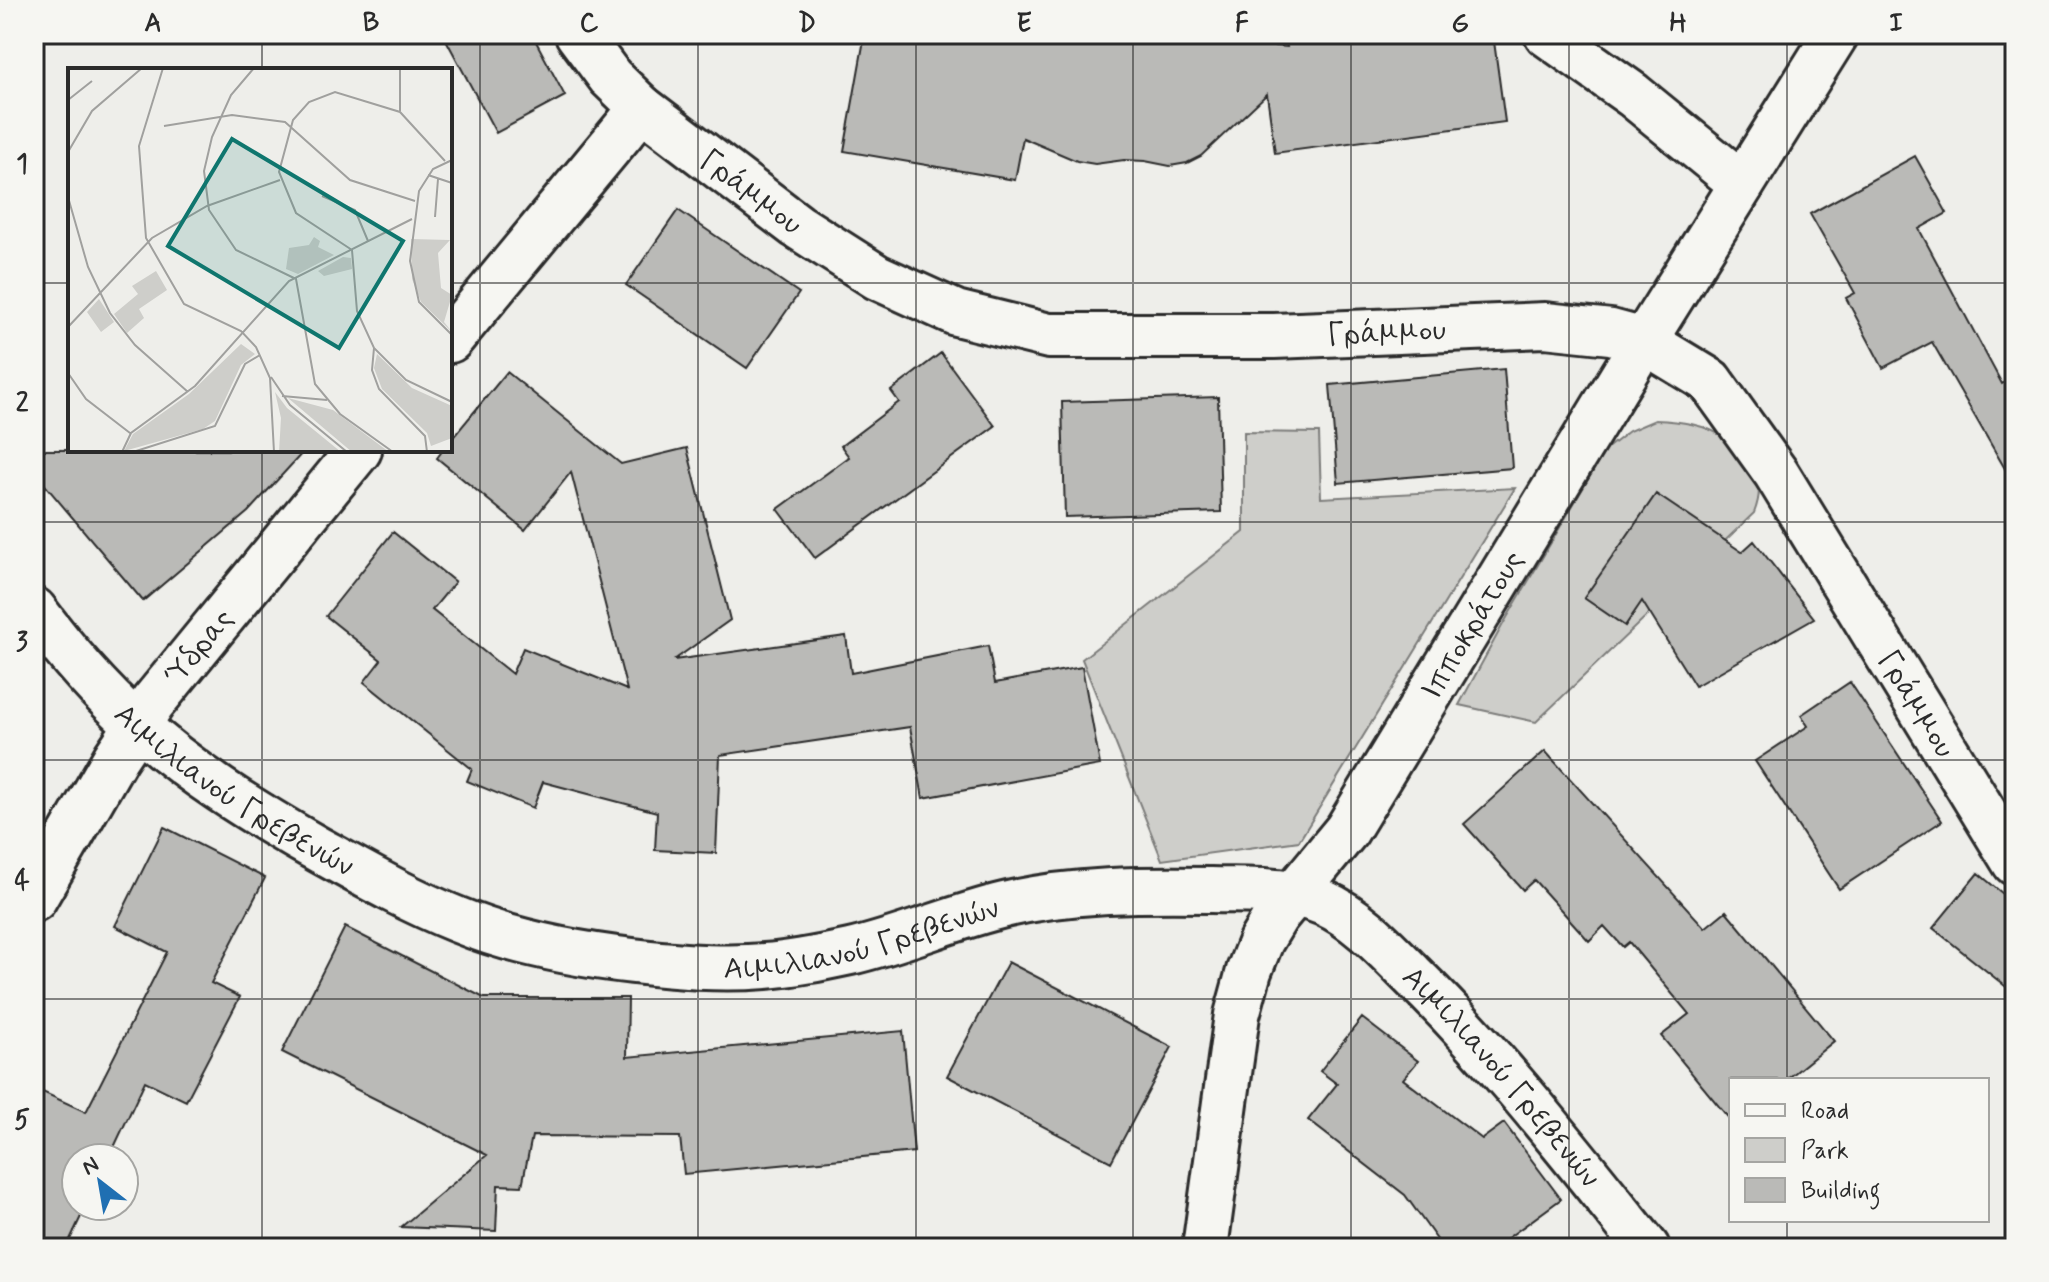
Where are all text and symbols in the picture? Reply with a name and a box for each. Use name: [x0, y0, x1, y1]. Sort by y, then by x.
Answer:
text: A: [144, 7, 162, 41]
text: B: [363, 7, 379, 41]
text: C: [580, 7, 599, 41]
text: D: [798, 7, 816, 41]
text: E: [1016, 7, 1032, 41]
text: F: [1235, 7, 1249, 41]
text: G: [1451, 7, 1469, 41]
text: H: [1670, 7, 1687, 41]
text: I: [1889, 7, 1903, 41]
inset map: [68, 68, 452, 452]
street label: Γράμμου: [692, 141, 810, 244]
text: 1: [16, 148, 28, 182]
street label: Γράμμου: [1326, 311, 1447, 355]
text: 2: [16, 387, 29, 421]
street label: Ιπποκράτους: [1413, 544, 1533, 707]
street label: Ύδρας: [157, 601, 243, 694]
text: 3: [16, 626, 28, 660]
street label: Γράμμου: [1868, 643, 1964, 765]
street label: Αιμιλιανού Γρεβενών: [105, 696, 360, 886]
text: 4: [14, 865, 30, 899]
street label: Αιμιλιανού Γρεβενών: [723, 889, 1003, 989]
street label: Αιμιλιανού Γρεβενών: [1393, 958, 1609, 1196]
legend: [1729, 1078, 1989, 1222]
text: Road: [1801, 1096, 1849, 1127]
text: 5: [14, 1104, 30, 1138]
text: Park: [1801, 1136, 1849, 1167]
north arrow: [60, 1142, 140, 1222]
text: N: [77, 1151, 104, 1182]
text: Building: [1801, 1176, 1881, 1210]

